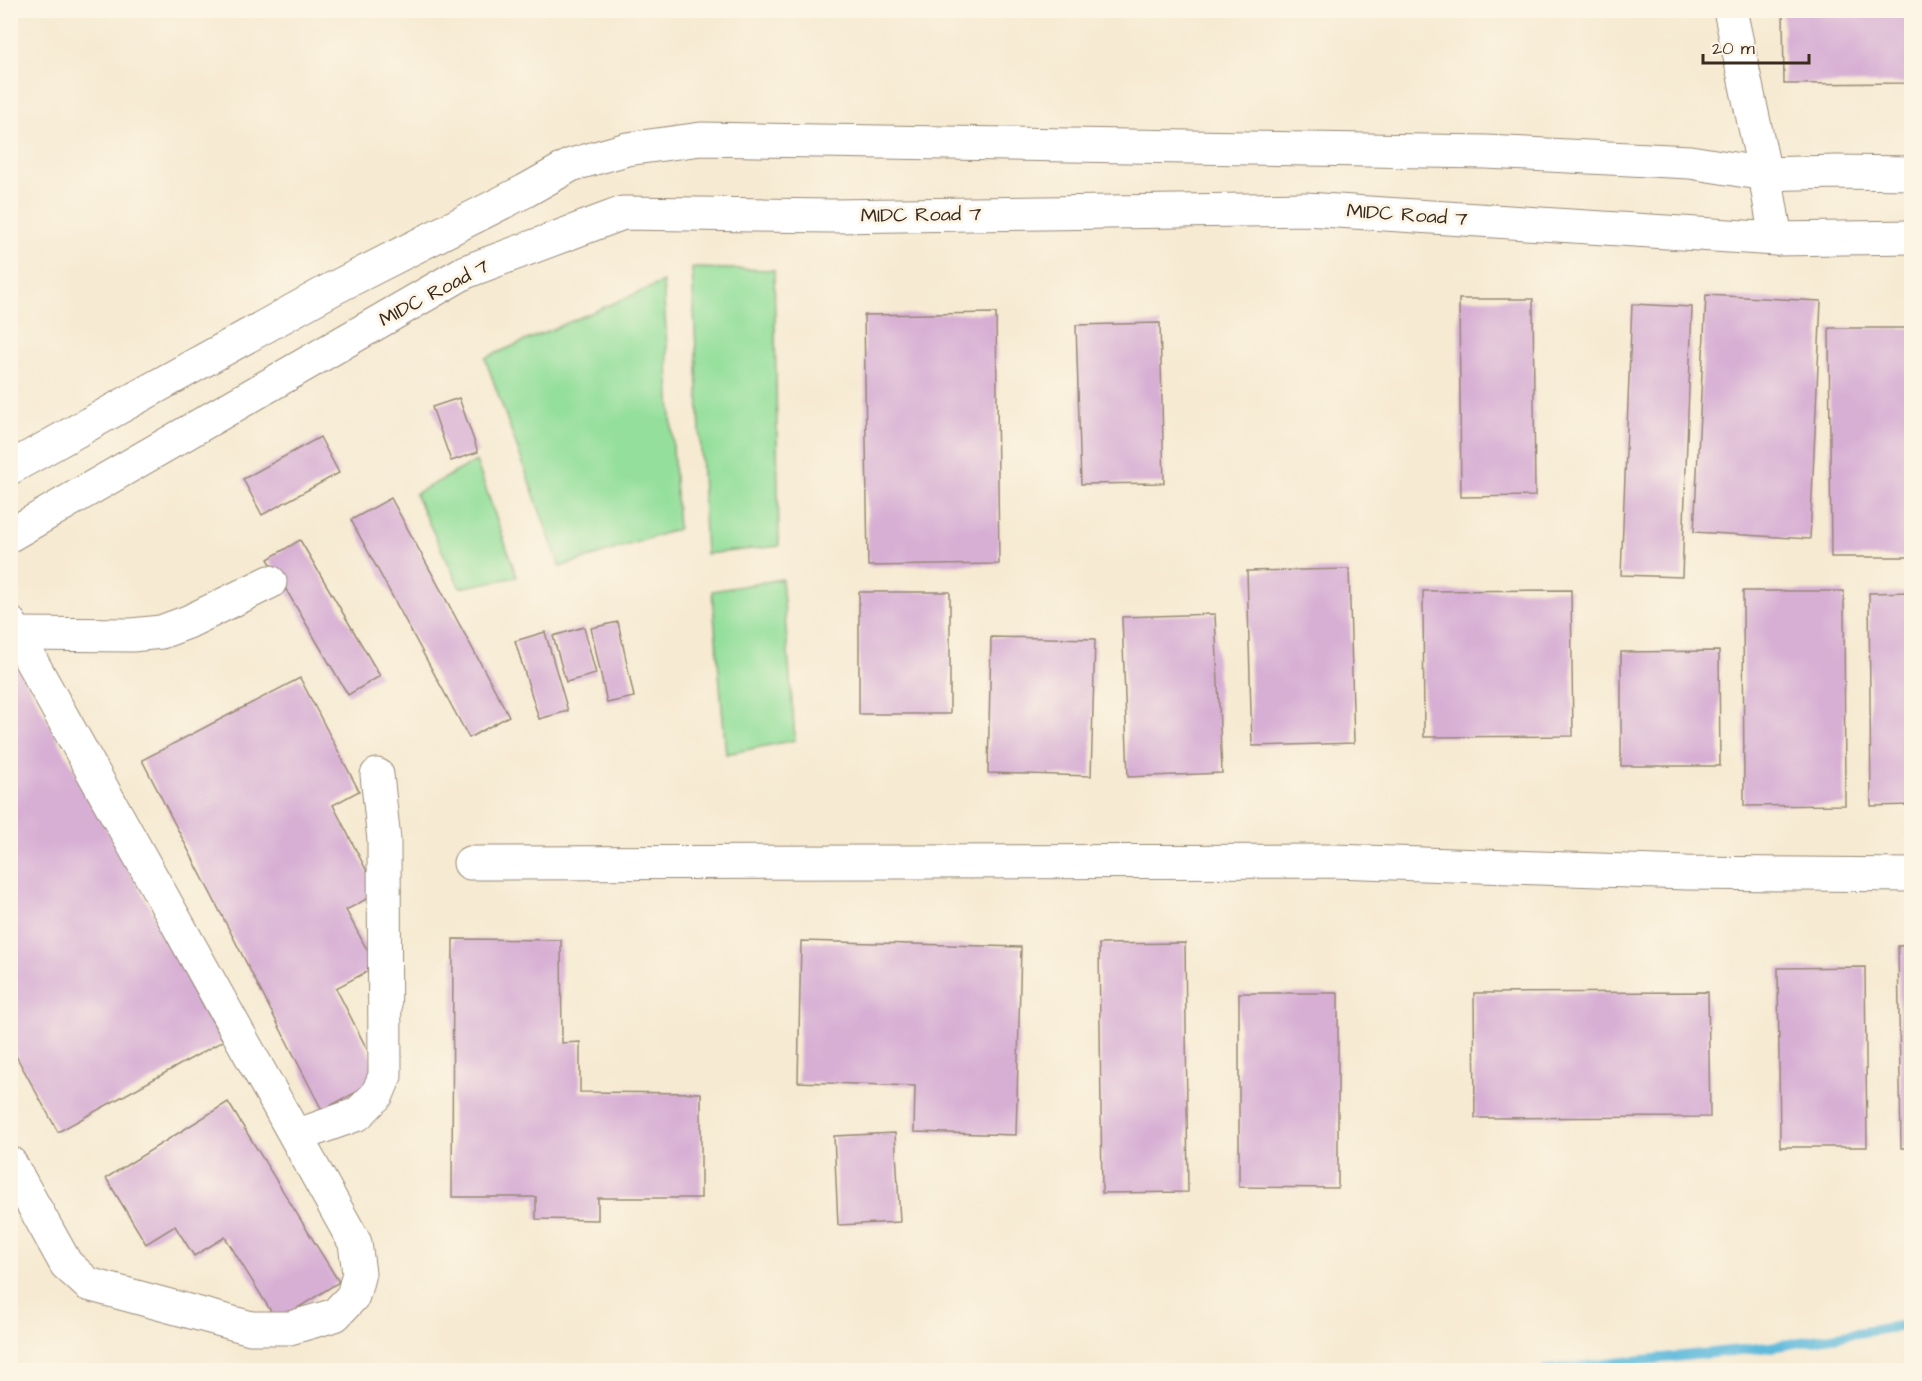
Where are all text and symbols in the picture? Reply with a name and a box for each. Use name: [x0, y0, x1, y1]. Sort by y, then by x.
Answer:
scale bar: [1703, 27, 1810, 65]
text: 20 m: [1712, 36, 1755, 61]
street label: MIDC Road 7: [1346, 197, 1468, 233]
street label: MIDC Road 7: [860, 200, 982, 230]
street label: MIDC Road 7: [374, 252, 494, 334]

